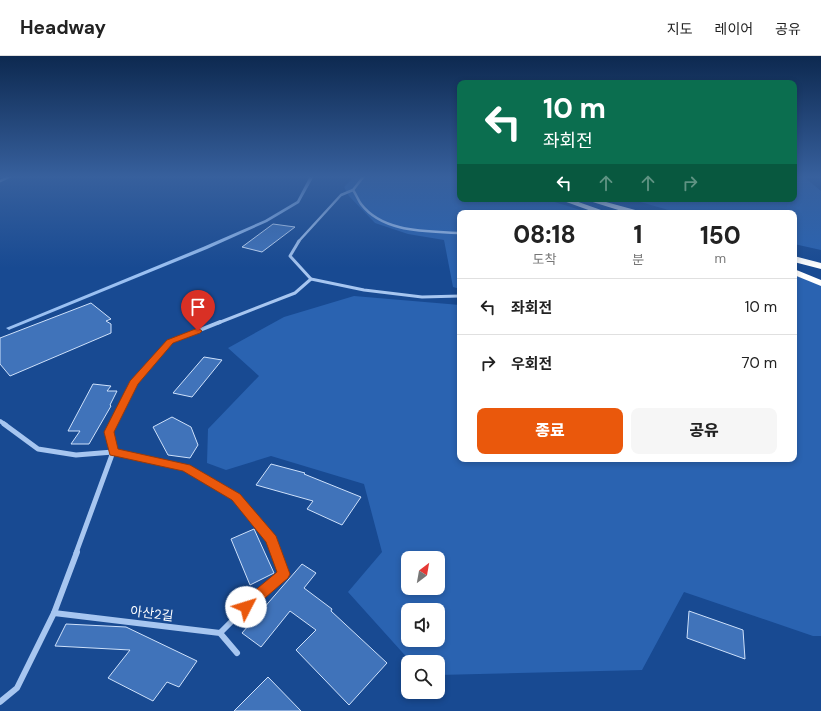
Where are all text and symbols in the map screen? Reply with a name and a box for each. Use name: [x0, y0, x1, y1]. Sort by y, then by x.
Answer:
text: Headway: [20, 15, 106, 40]
text: 지도: [667, 20, 693, 38]
text: 레이어: [715, 20, 753, 38]
text: 공유: [775, 20, 801, 38]
text: 10 m: [543, 90, 606, 127]
icon: left: [477, 96, 529, 148]
text: 좌회전: [543, 129, 593, 153]
icon: left: [553, 172, 575, 194]
icon: ahead: [595, 172, 617, 194]
icon: ahead: [637, 172, 659, 194]
icon: right: [679, 172, 701, 194]
text: 08:18: [513, 219, 576, 250]
text: 1: [633, 219, 642, 250]
text: 150: [700, 220, 741, 251]
text: m: [715, 250, 726, 267]
text: 도착: [532, 251, 556, 268]
text: 분: [632, 251, 644, 268]
pin: [181, 290, 215, 331]
icon: arrive: [187, 296, 209, 318]
icon: left: [477, 296, 499, 318]
text: 10 m: [745, 297, 777, 317]
text: 좌회전: [511, 298, 552, 318]
icon: right: [477, 352, 499, 374]
text: 70 m: [742, 353, 777, 373]
text: 우회전: [511, 354, 552, 374]
button: 종료: [477, 408, 623, 454]
button: 공유: [631, 408, 777, 454]
north arrow: [401, 551, 445, 595]
map controls: [401, 551, 445, 699]
position arrow: [225, 586, 267, 628]
street label: 아산2길: [129, 602, 175, 625]
button: sound: [401, 603, 445, 647]
button: search: [401, 655, 445, 699]

